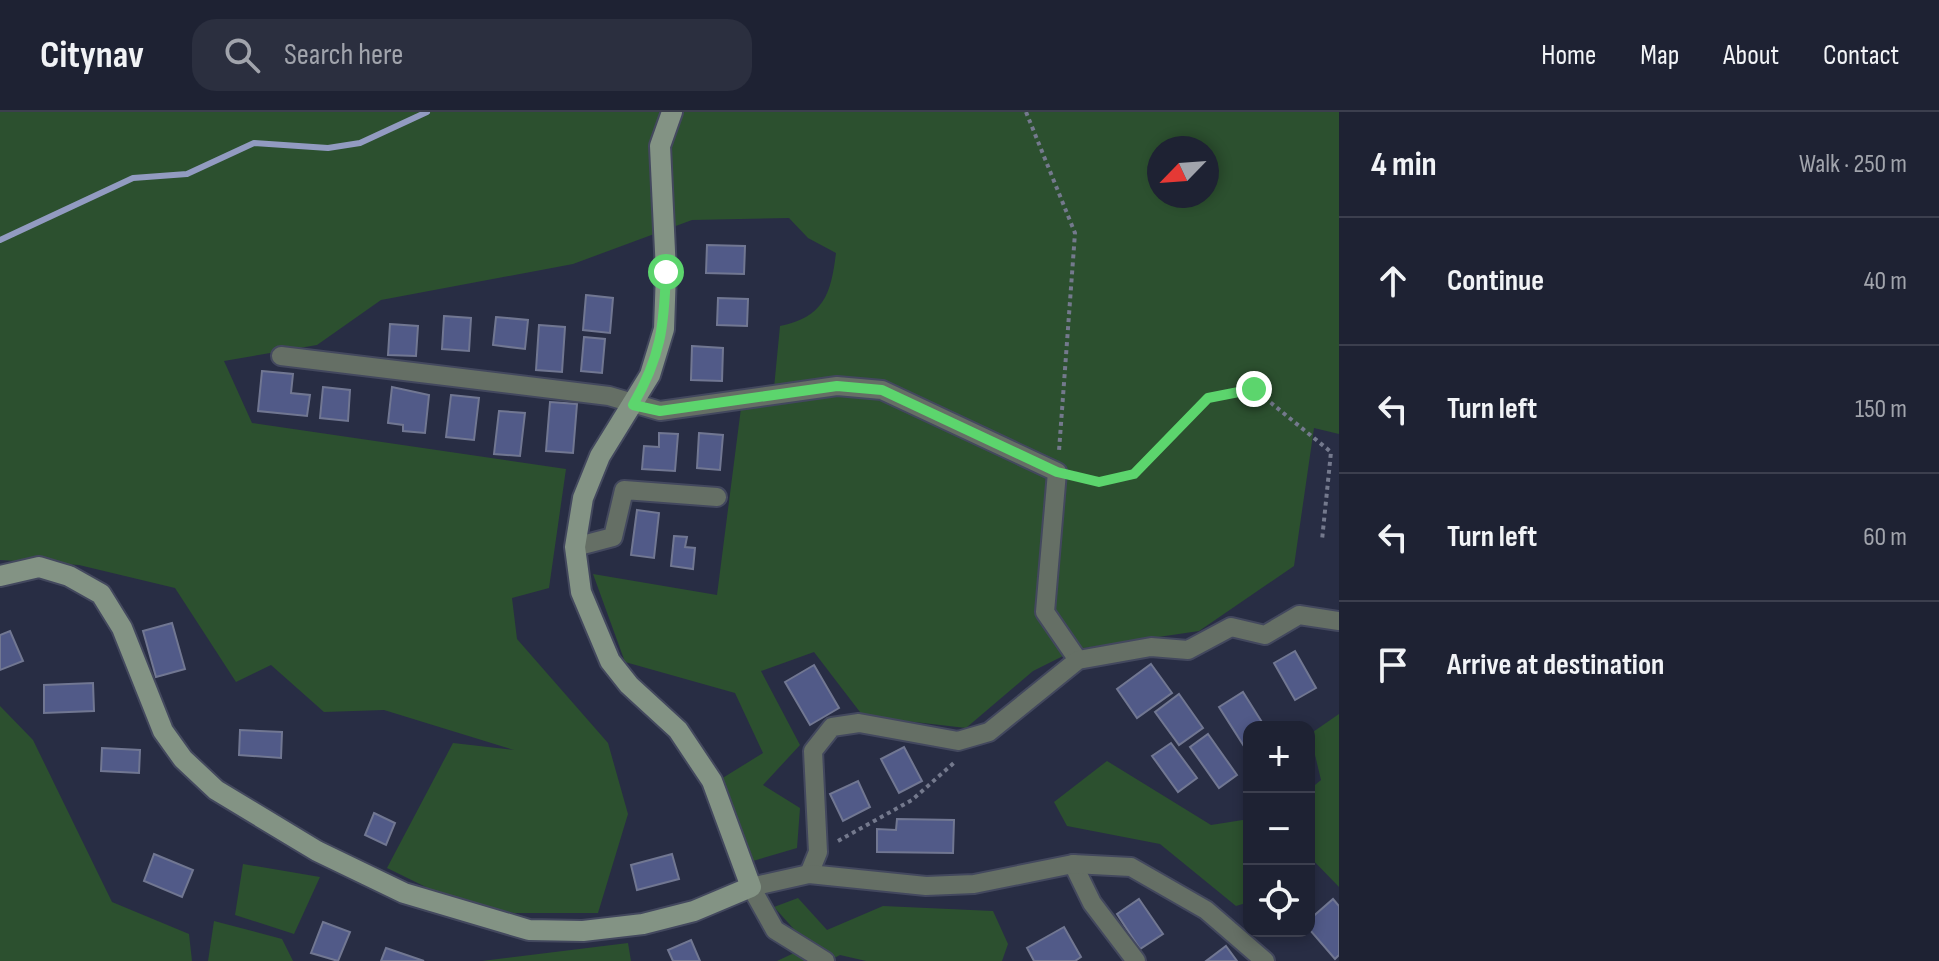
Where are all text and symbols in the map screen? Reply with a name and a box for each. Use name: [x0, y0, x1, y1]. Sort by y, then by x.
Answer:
search box: [192, 19, 752, 91]
text: Citynav: [40, 33, 144, 78]
icon: search: [220, 33, 264, 77]
text: Search here: [284, 37, 403, 73]
text: Home: [1541, 39, 1596, 72]
text: Map: [1640, 39, 1679, 72]
text: About: [1723, 39, 1779, 72]
text: Contact: [1823, 39, 1899, 72]
north arrow: [1147, 136, 1219, 208]
text: 4 min: [1371, 144, 1437, 185]
text: Walk · 250 m: [1799, 149, 1907, 180]
route start: [648, 254, 684, 290]
icon: ahead: [1371, 259, 1415, 303]
text: Continue: [1447, 263, 1544, 299]
text: 40 m: [1864, 266, 1907, 297]
route end: [1236, 371, 1272, 407]
icon: left: [1371, 387, 1415, 431]
text: Turn left: [1447, 391, 1537, 427]
text: 150 m: [1855, 394, 1907, 425]
icon: left: [1371, 515, 1415, 559]
text: Turn left: [1447, 519, 1537, 555]
text: 60 m: [1863, 522, 1907, 553]
icon: arrive: [1371, 643, 1415, 687]
text: Arrive at destination: [1447, 647, 1664, 683]
map controls: [1243, 721, 1315, 937]
button: +: [1243, 721, 1315, 793]
button: −: [1243, 793, 1315, 865]
button: locate: [1243, 865, 1315, 937]

